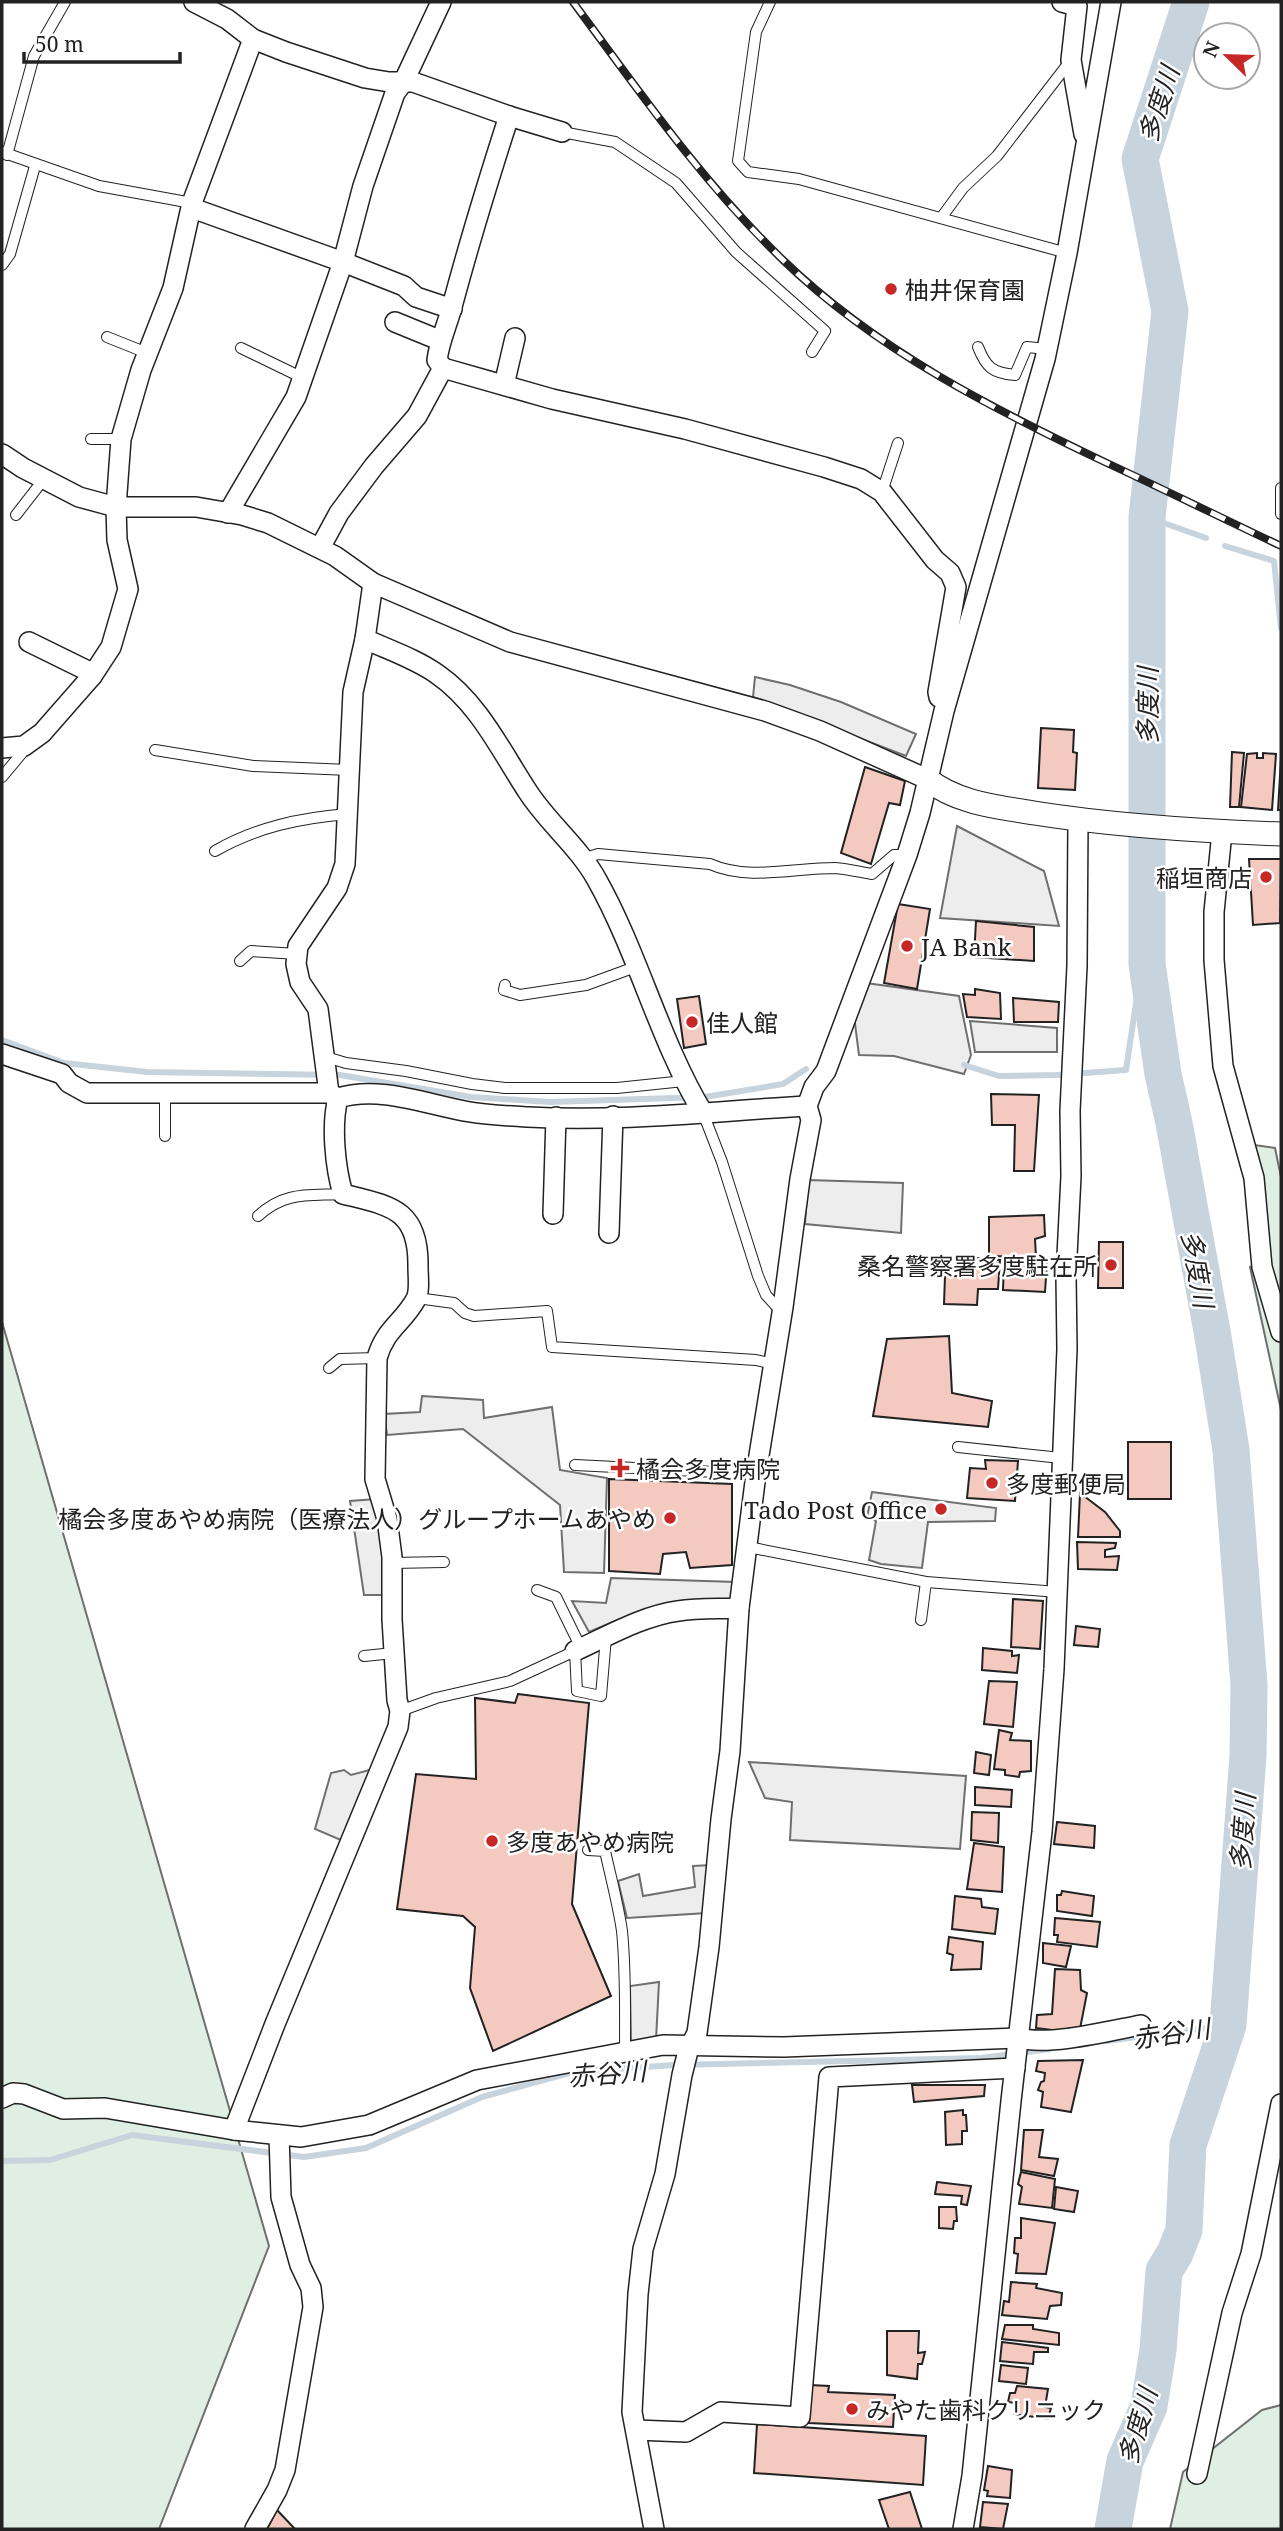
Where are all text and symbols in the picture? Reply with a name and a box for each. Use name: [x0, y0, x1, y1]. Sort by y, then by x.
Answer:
scale bar: [24, 21, 180, 65]
north arrow: [1192, 21, 1262, 91]
text: 50 m: [35, 30, 84, 58]
text: N: [1196, 37, 1226, 61]
water label: 多度川: [1129, 59, 1188, 147]
place label: 柚井保育園: [905, 273, 1025, 306]
marker: 柚井保育園: [883, 281, 899, 297]
water label: 多度川: [1129, 664, 1165, 745]
place label: 稲垣商店: [1156, 861, 1252, 894]
marker: 稲垣商店: [1258, 869, 1274, 885]
place label: JA Bank: [920, 930, 1012, 963]
marker: JA Bank: [899, 938, 915, 954]
place label: 佳人館: [706, 1006, 778, 1039]
marker: 佳人館: [684, 1014, 700, 1030]
water label: 多度川: [1173, 1227, 1223, 1313]
place label: 桑名警察署多度駐在所: [857, 1249, 1097, 1282]
marker: 桑名警察署多度駐在所: [1103, 1257, 1119, 1273]
place label: 橘会多度病院: [636, 1452, 780, 1485]
marker: 橘会多度病院: [610, 1458, 630, 1478]
place label: 多度郵便局: [1006, 1467, 1126, 1500]
marker: 多度郵便局: [984, 1475, 1000, 1491]
place label: Tado Post Office: [744, 1493, 927, 1526]
marker: Tado Post Office: [933, 1501, 949, 1517]
place label: 橘会多度あやめ病院（医療法人）グループホームあやめ: [58, 1502, 656, 1535]
marker: 橘会多度あやめ病院（医療法人）グループホームあやめ: [662, 1510, 678, 1526]
water label: 多度川: [1221, 1789, 1263, 1872]
place label: 多度あやめ病院: [506, 1825, 674, 1858]
marker: 多度あやめ病院: [484, 1833, 500, 1849]
water label: 赤谷川: [1130, 2009, 1215, 2056]
water label: 赤谷川: [567, 2052, 650, 2094]
water label: 多度川: [1109, 2381, 1166, 2468]
place label: みやた歯科クリニック: [866, 2393, 1106, 2426]
marker: みやた歯科クリニック: [844, 2401, 860, 2417]

